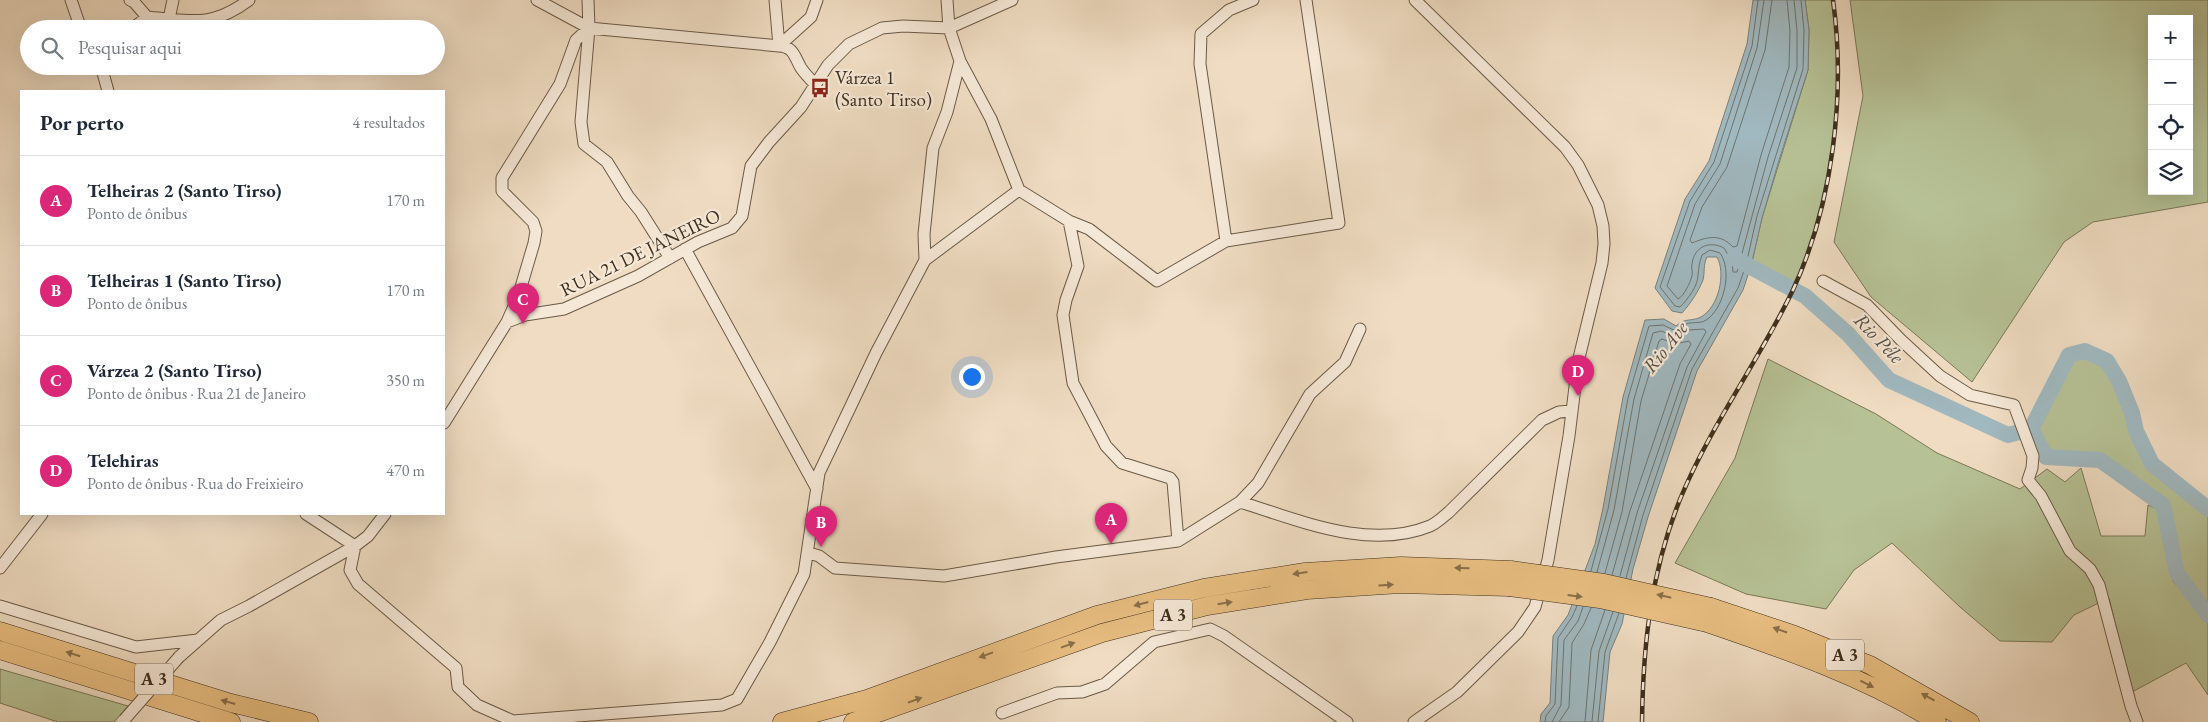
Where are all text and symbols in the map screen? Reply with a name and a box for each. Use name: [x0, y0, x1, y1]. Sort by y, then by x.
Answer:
map controls: [2148, 15, 2193, 195]
button: +: [2148, 15, 2193, 60]
search box: [20, 20, 445, 75]
icon: search: [38, 34, 66, 62]
text: Pesquisar aqui: [78, 35, 182, 60]
button: −: [2148, 60, 2193, 105]
place label: Várzea 1 (Santo Tirso): [835, 65, 932, 112]
bus stop icon: Várzea 1 (Santo Tirso): [809, 77, 831, 99]
button: locate: [2148, 105, 2193, 150]
text: Por perto: [40, 109, 124, 136]
text: 4 resultados: [353, 112, 425, 133]
button: layers: [2148, 150, 2193, 195]
text: Telheiras 2 (Santo Tirso): [87, 178, 282, 203]
text: A: [50, 190, 62, 211]
text: 170 m: [386, 190, 425, 211]
text: Ponto de ônibus: [87, 203, 187, 224]
street label: RUA 21 DE JANEIRO: [556, 203, 724, 302]
text: Telheiras 1 (Santo Tirso): [87, 268, 282, 293]
text: B: [51, 280, 61, 301]
text: 170 m: [386, 280, 425, 301]
pin: C: [507, 283, 539, 324]
text: Ponto de ônibus: [87, 293, 187, 314]
water label: Rio Péle: [1848, 307, 1910, 369]
water label: Rio Ave: [1637, 316, 1694, 378]
pin: D: [1562, 355, 1594, 396]
text: Várzea 2 (Santo Tirso): [87, 358, 262, 383]
your location: [959, 364, 985, 390]
text: C: [50, 370, 62, 391]
text: 350 m: [386, 370, 425, 391]
text: Ponto de ônibus · Rua 21 de Janeiro: [87, 383, 306, 404]
text: Telehiras: [87, 448, 159, 473]
text: D: [50, 460, 62, 481]
text: 470 m: [386, 460, 425, 481]
text: Ponto de ônibus · Rua do Freixieiro: [87, 473, 303, 494]
pin: A: [1095, 503, 1127, 544]
pin: B: [805, 506, 837, 547]
one-way arrow: [1454, 564, 1470, 572]
one-way arrow: [1291, 569, 1307, 577]
one-way arrow: [1378, 581, 1394, 589]
one-way arrow: [1567, 592, 1583, 600]
one-way arrow: [1656, 592, 1671, 600]
one-way arrow: [1217, 599, 1233, 607]
one-way arrow: [1133, 600, 1148, 608]
road number: A 3: [1154, 600, 1192, 630]
one-way arrow: [1773, 626, 1788, 633]
road number: A 3: [1826, 640, 1864, 670]
one-way arrow: [1061, 641, 1076, 649]
one-way arrow: [65, 649, 80, 657]
one-way arrow: [979, 652, 994, 659]
road number: A 3: [135, 664, 173, 694]
one-way arrow: [1859, 680, 1874, 688]
one-way arrow: [1921, 693, 1935, 701]
one-way arrow: [908, 696, 923, 704]
one-way arrow: [221, 697, 236, 705]

